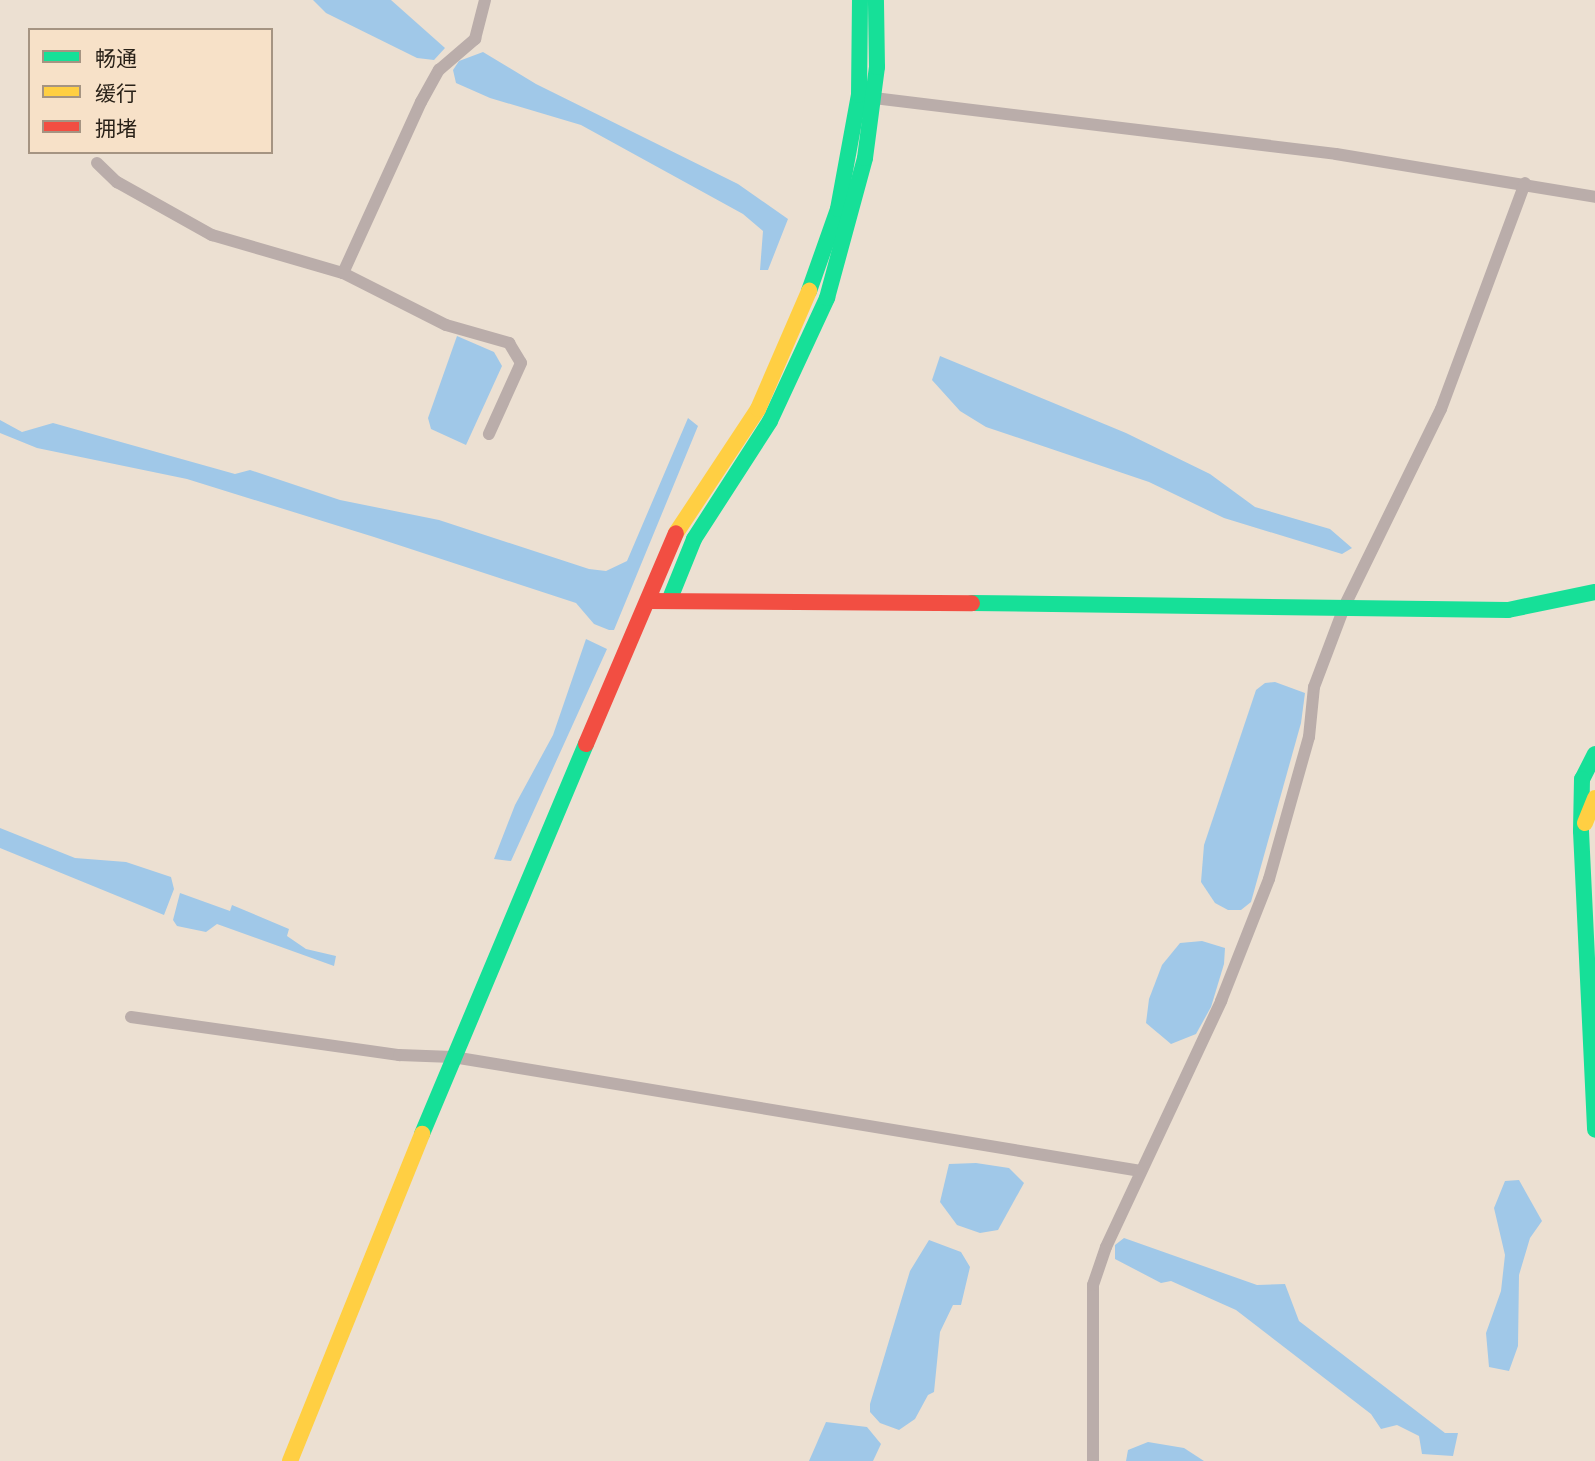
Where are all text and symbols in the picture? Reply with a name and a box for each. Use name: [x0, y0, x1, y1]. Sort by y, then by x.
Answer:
legend: [28, 28, 273, 154]
text: 畅通: [95, 46, 137, 71]
text: 缓行: [95, 81, 137, 106]
text: 拥堵: [95, 116, 137, 141]

